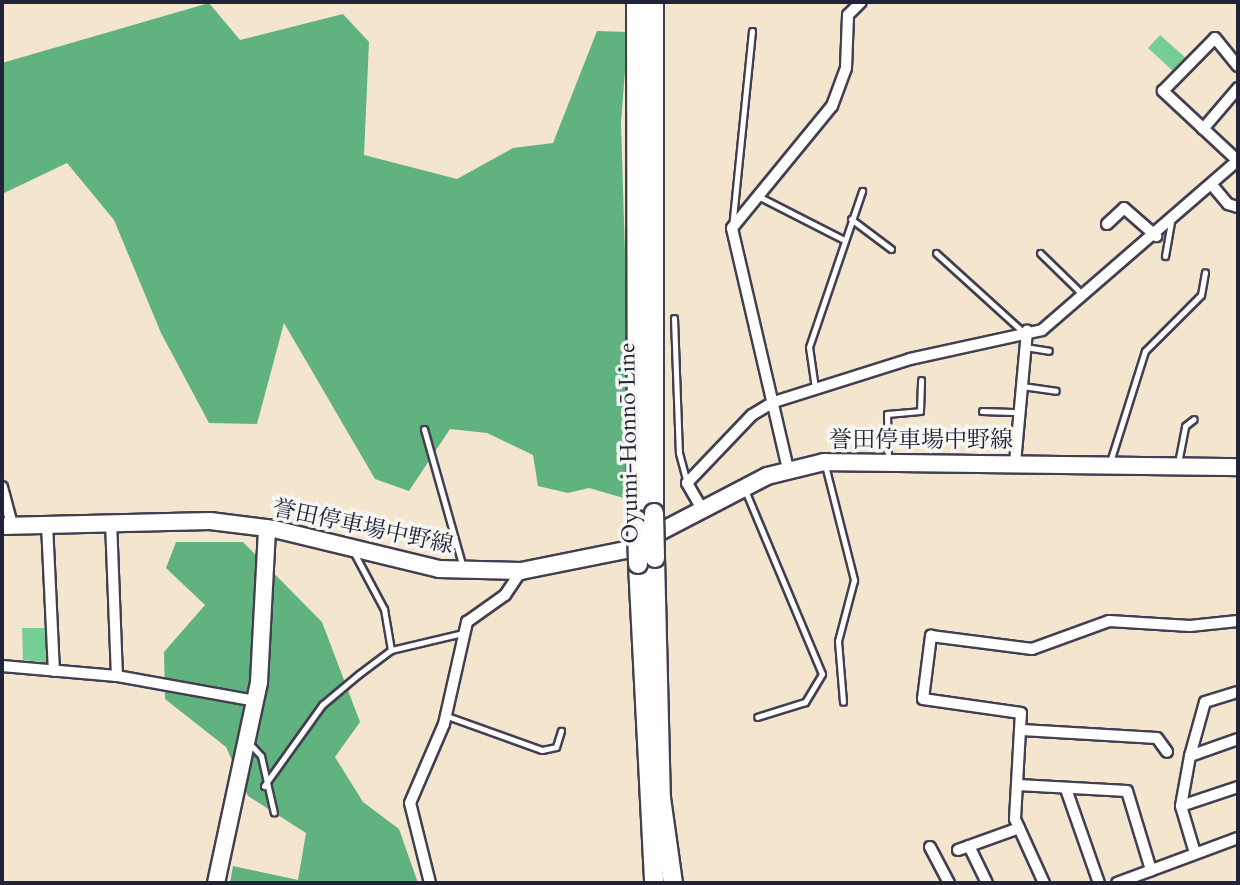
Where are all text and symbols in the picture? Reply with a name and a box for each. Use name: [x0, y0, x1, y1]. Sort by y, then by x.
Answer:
street label: Oyumi-Honnō Line: [613, 342, 645, 544]
street label: 誉田停車場中野線: [829, 426, 1013, 454]
street label: 誉田停車場中野線: [270, 494, 456, 560]

